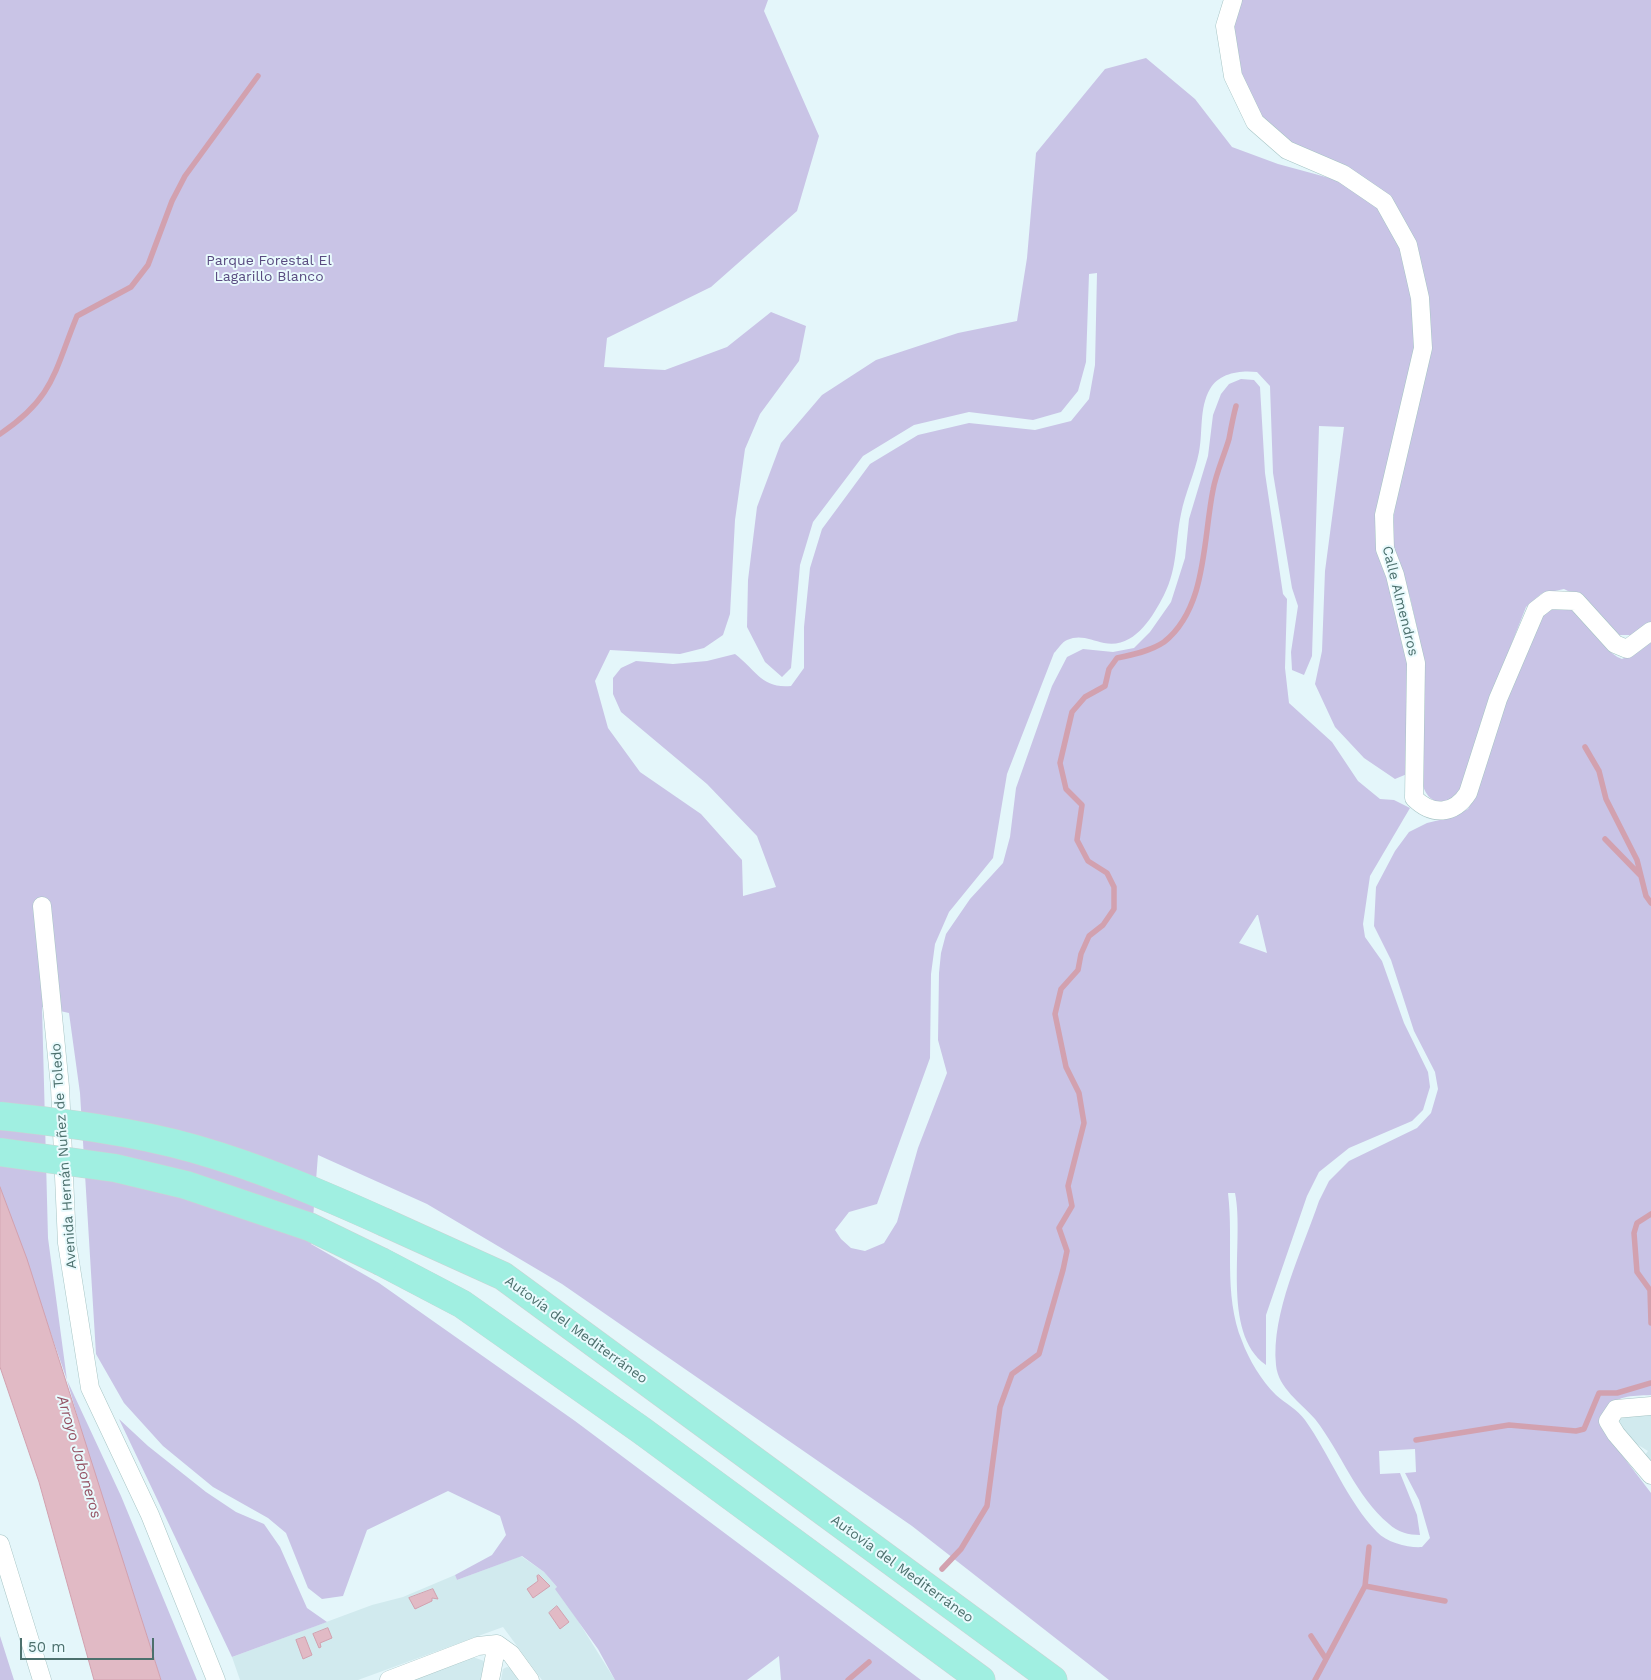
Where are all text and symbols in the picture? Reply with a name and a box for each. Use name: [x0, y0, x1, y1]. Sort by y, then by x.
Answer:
park label: Parque Forestal El Lagarillo Blanco: [206, 253, 332, 286]
street label: Calle Almendros: [1378, 544, 1422, 658]
street label: Avenida Hernán Nuñez de Toledo: [48, 1043, 80, 1269]
street label: Autovía del Mediterráneo: [501, 1273, 651, 1387]
water label: Arroyo Jaboneros: [53, 1394, 105, 1520]
street label: Autovía del Mediterráneo: [827, 1512, 977, 1626]
scale bar: [22, 1628, 156, 1660]
text: 50 m: [28, 1638, 65, 1656]

